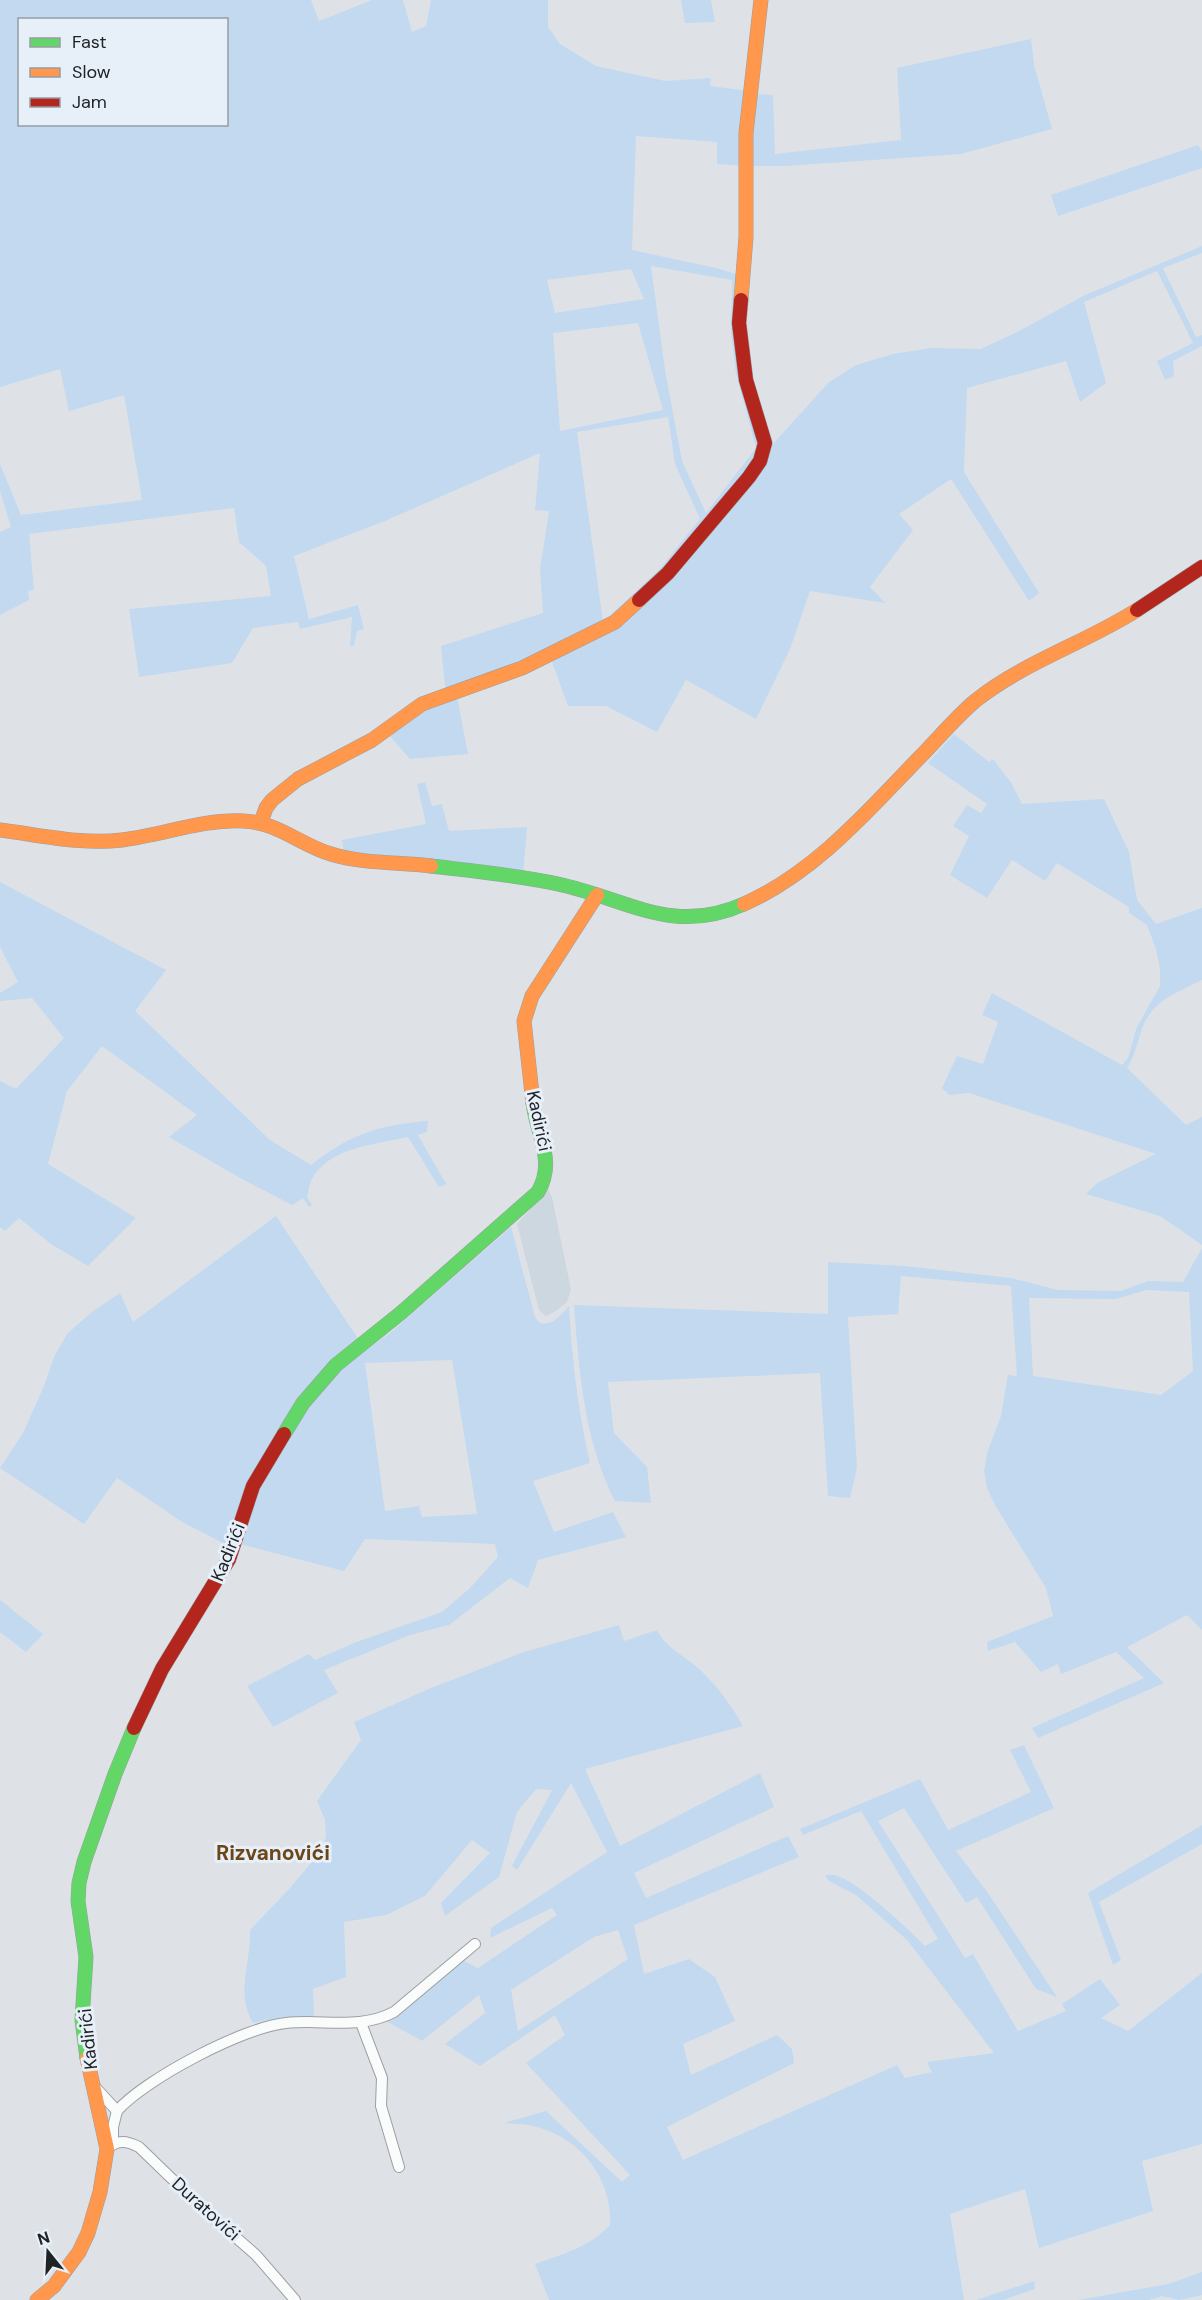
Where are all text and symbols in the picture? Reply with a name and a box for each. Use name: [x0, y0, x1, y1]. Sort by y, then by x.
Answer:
legend: [18, 18, 228, 126]
text: Fast: [72, 30, 107, 54]
text: Slow: [72, 60, 111, 84]
text: Jam: [72, 90, 107, 114]
street label: Kadirići: [521, 1089, 557, 1153]
street label: Kadirići: [205, 1519, 251, 1585]
district label: Rizvanovići: [216, 1839, 330, 1867]
street label: Kadirići: [73, 2007, 103, 2071]
street label: Duratovići: [167, 2172, 245, 2246]
north arrow: [18, 2222, 78, 2282]
text: N: [35, 2226, 52, 2250]

